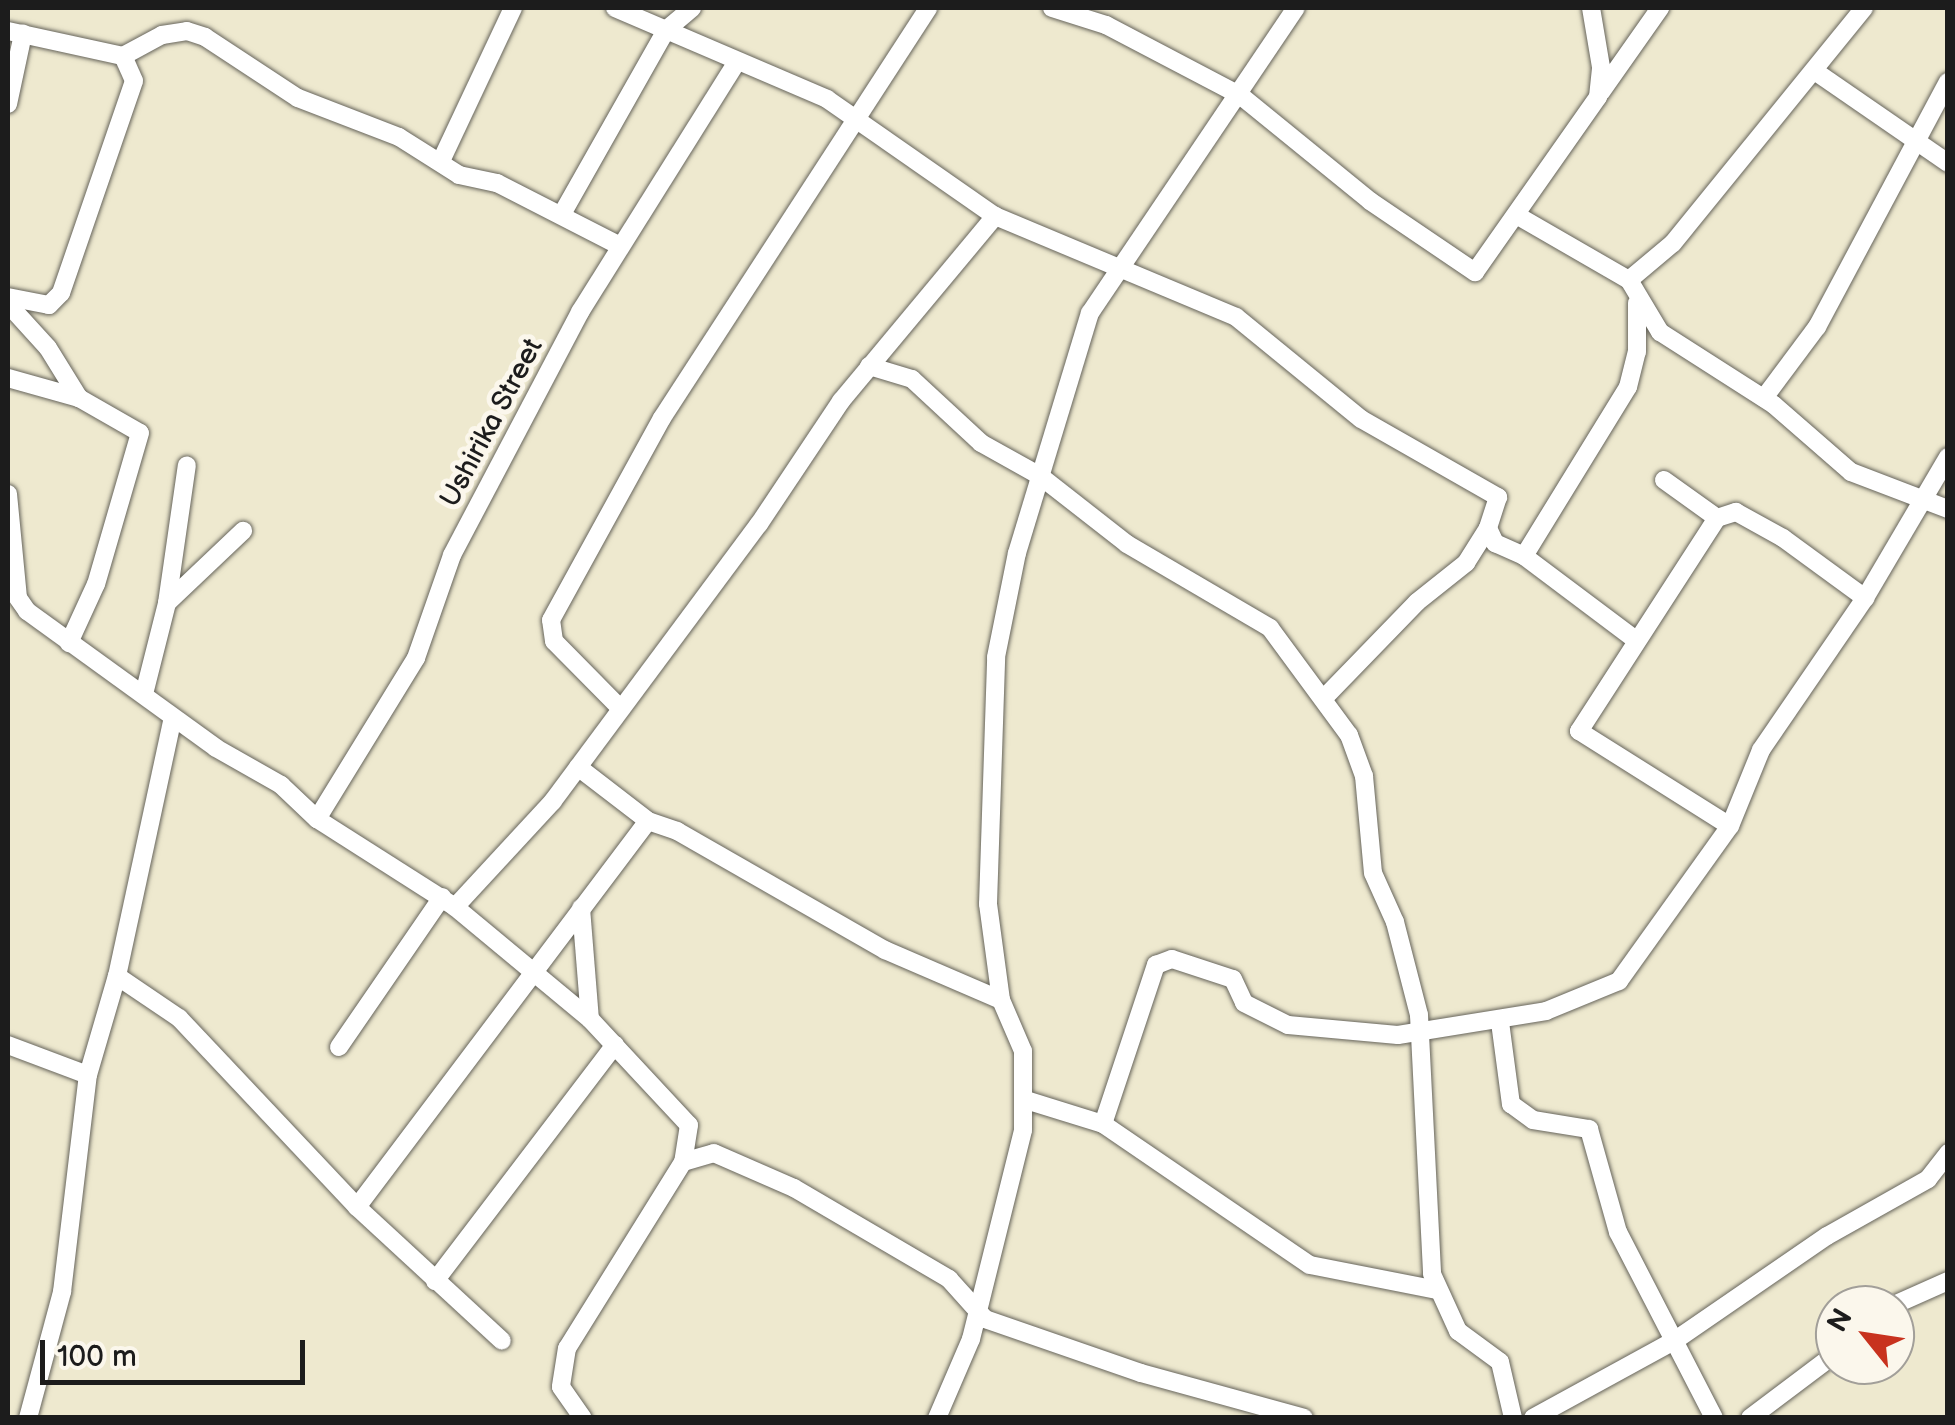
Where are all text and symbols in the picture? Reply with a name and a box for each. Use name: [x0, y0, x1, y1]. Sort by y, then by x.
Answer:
street label: Ushirika Street: [433, 333, 551, 513]
north arrow: [1815, 1285, 1915, 1385]
text: N: [1821, 1303, 1860, 1338]
scale bar: [45, 1320, 310, 1382]
text: 100 m: [57, 1339, 137, 1375]

